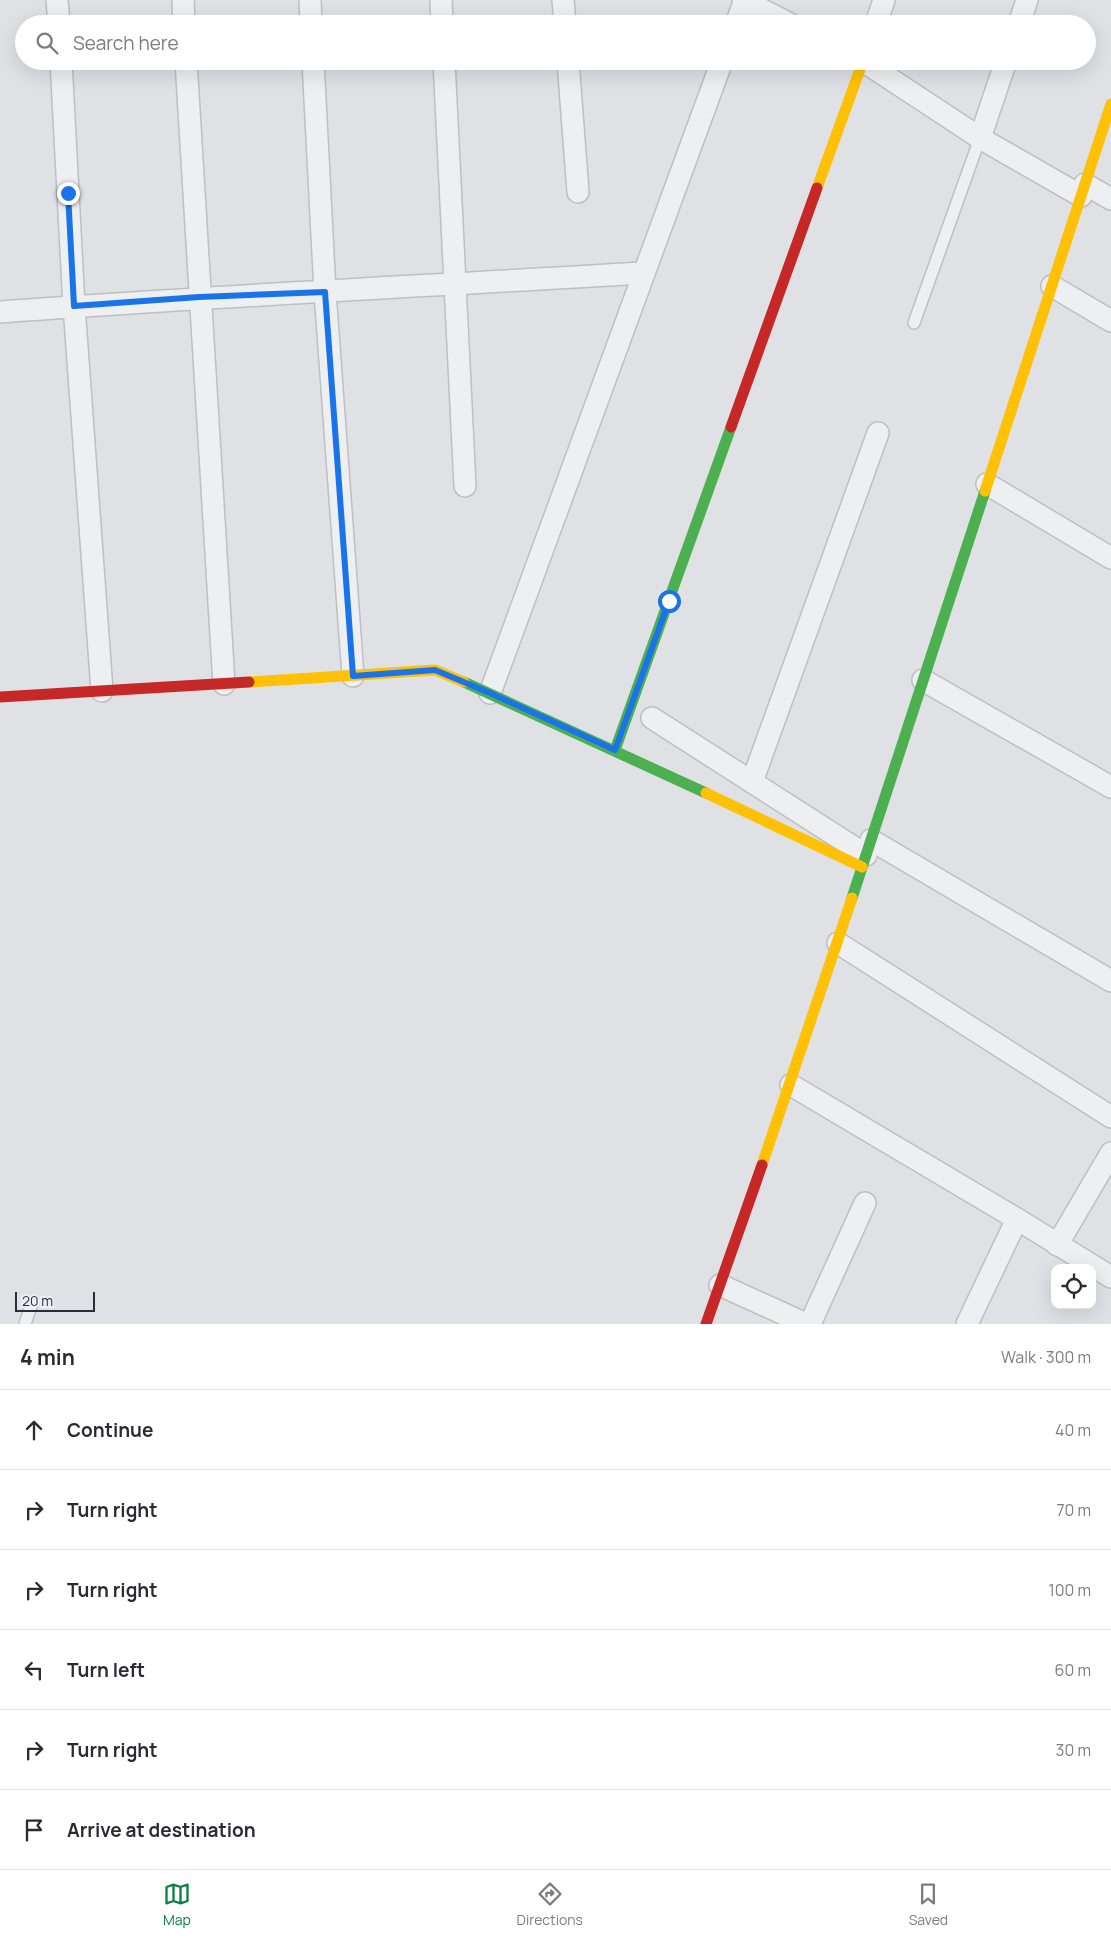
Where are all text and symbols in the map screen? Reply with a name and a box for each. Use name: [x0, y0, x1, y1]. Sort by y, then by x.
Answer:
search box: [15, 15, 1096, 70]
icon: search: [33, 29, 61, 57]
text: Search here: [73, 30, 179, 56]
route end: [57, 182, 80, 205]
route start: [658, 590, 681, 613]
map controls: [1051, 1264, 1096, 1309]
button: locate: [1051, 1264, 1096, 1309]
scale bar: [15, 1289, 95, 1312]
text: 20 m: [22, 1291, 53, 1310]
text: 4 min: [20, 1343, 75, 1371]
text: Walk · 300 m: [1001, 1346, 1091, 1368]
icon: ahead: [20, 1416, 48, 1444]
text: Continue: [67, 1417, 153, 1443]
text: 40 m: [1055, 1419, 1091, 1441]
icon: right: [20, 1496, 48, 1524]
text: Turn right: [67, 1497, 157, 1523]
text: 70 m: [1056, 1499, 1091, 1521]
icon: right: [20, 1576, 48, 1604]
text: Turn right: [67, 1577, 157, 1603]
text: 100 m: [1048, 1579, 1091, 1601]
icon: left: [20, 1656, 48, 1684]
text: Turn left: [67, 1657, 145, 1683]
text: 60 m: [1055, 1659, 1091, 1681]
icon: right: [20, 1736, 48, 1764]
text: Turn right: [67, 1737, 157, 1763]
text: 30 m: [1056, 1739, 1091, 1761]
icon: arrive: [20, 1816, 48, 1844]
text: Arrive at destination: [67, 1817, 256, 1843]
tab: Map: [163, 1880, 191, 1929]
tab: Directions: [517, 1880, 583, 1929]
tab: Saved: [909, 1880, 948, 1929]

